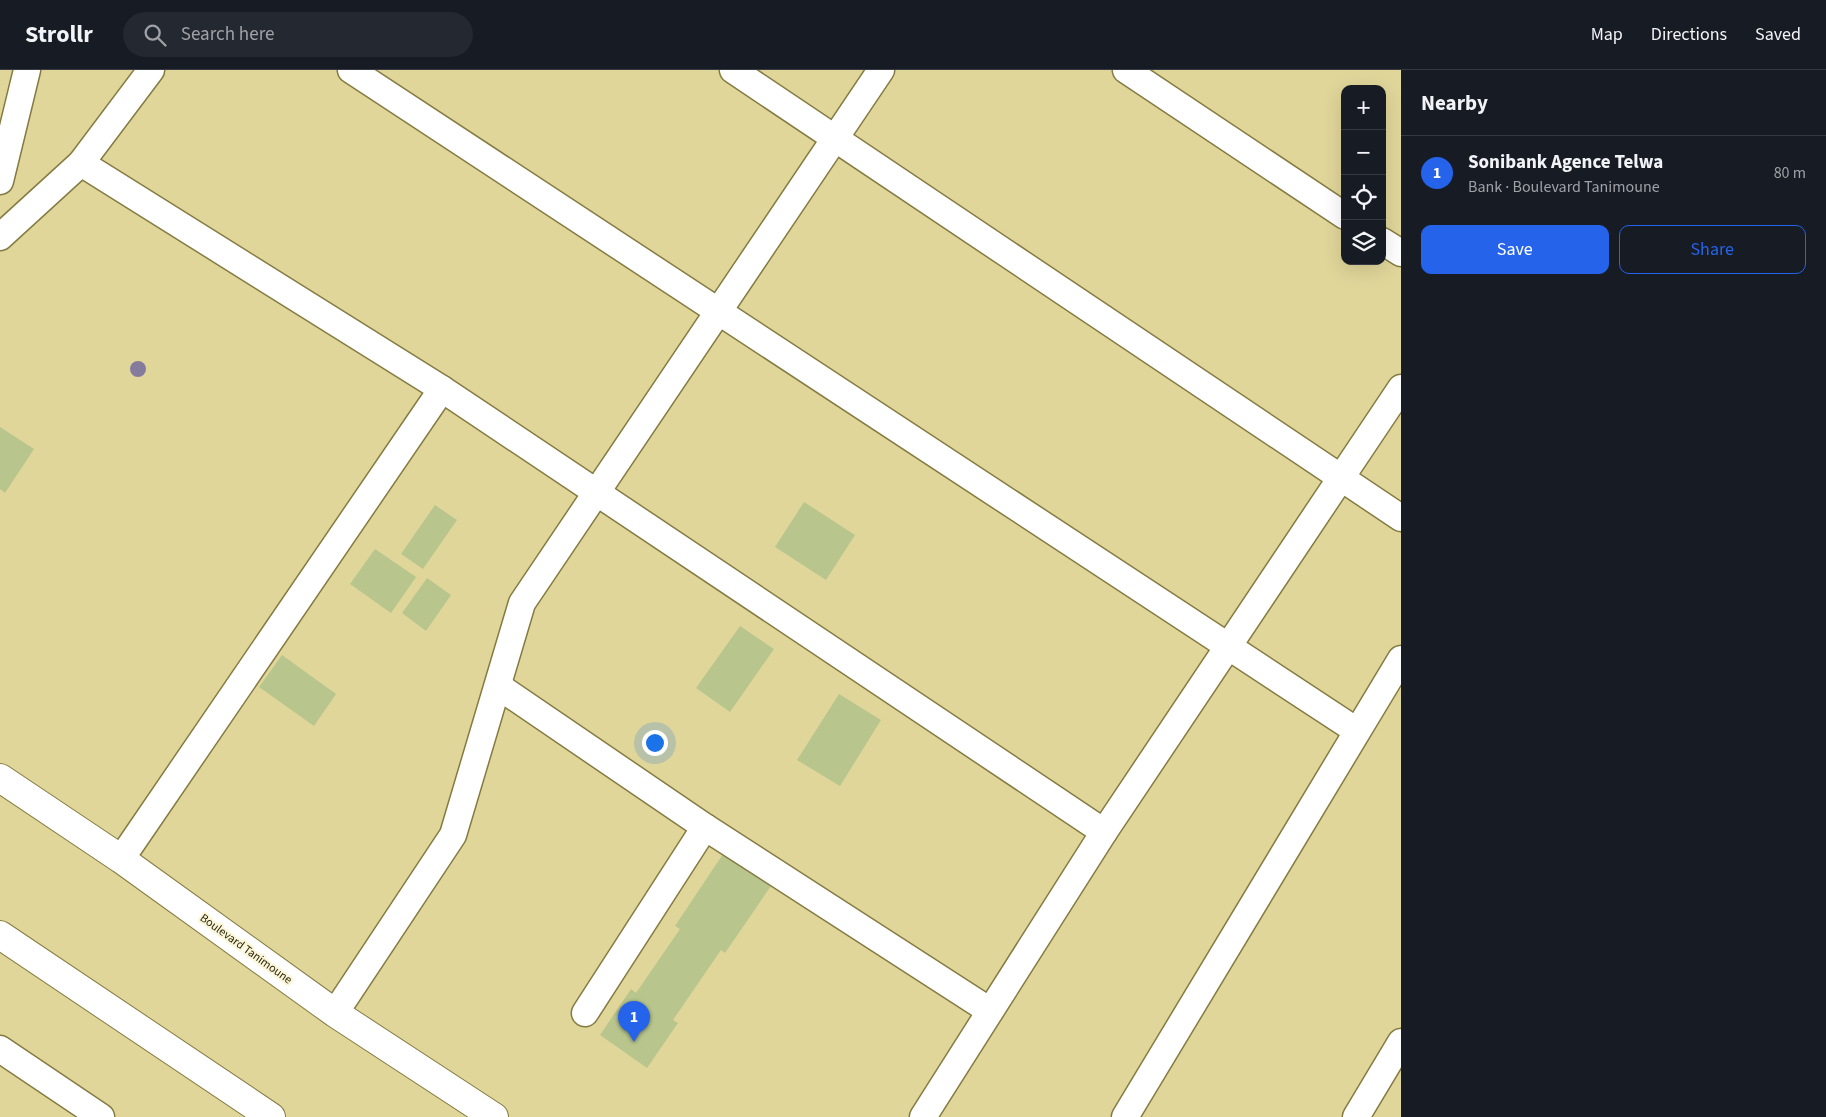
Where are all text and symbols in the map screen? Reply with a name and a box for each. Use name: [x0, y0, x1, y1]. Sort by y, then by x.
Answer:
search box: [123, 12, 473, 57]
text: Strollr: [25, 17, 93, 52]
icon: search: [141, 21, 169, 49]
text: Search here: [181, 21, 274, 48]
text: Map: [1591, 22, 1623, 47]
text: Directions: [1651, 22, 1727, 47]
text: Saved: [1755, 22, 1801, 47]
map controls: [1341, 85, 1386, 265]
button: +: [1341, 85, 1386, 130]
text: Nearby: [1421, 88, 1488, 118]
button: −: [1341, 130, 1386, 175]
text: Sonibank Agence Telwa: [1468, 149, 1663, 176]
text: 1: [1433, 162, 1441, 184]
text: 80 m: [1774, 162, 1806, 184]
button: locate: [1341, 175, 1386, 220]
text: Bank · Boulevard Tanimoune: [1468, 176, 1660, 198]
button: layers: [1341, 220, 1386, 265]
button: Save: [1421, 225, 1609, 274]
button: Share: [1619, 225, 1806, 274]
your location: [642, 730, 668, 756]
street label: Boulevard Tanimoune: [196, 910, 296, 988]
pin: 1: [618, 1001, 650, 1042]

